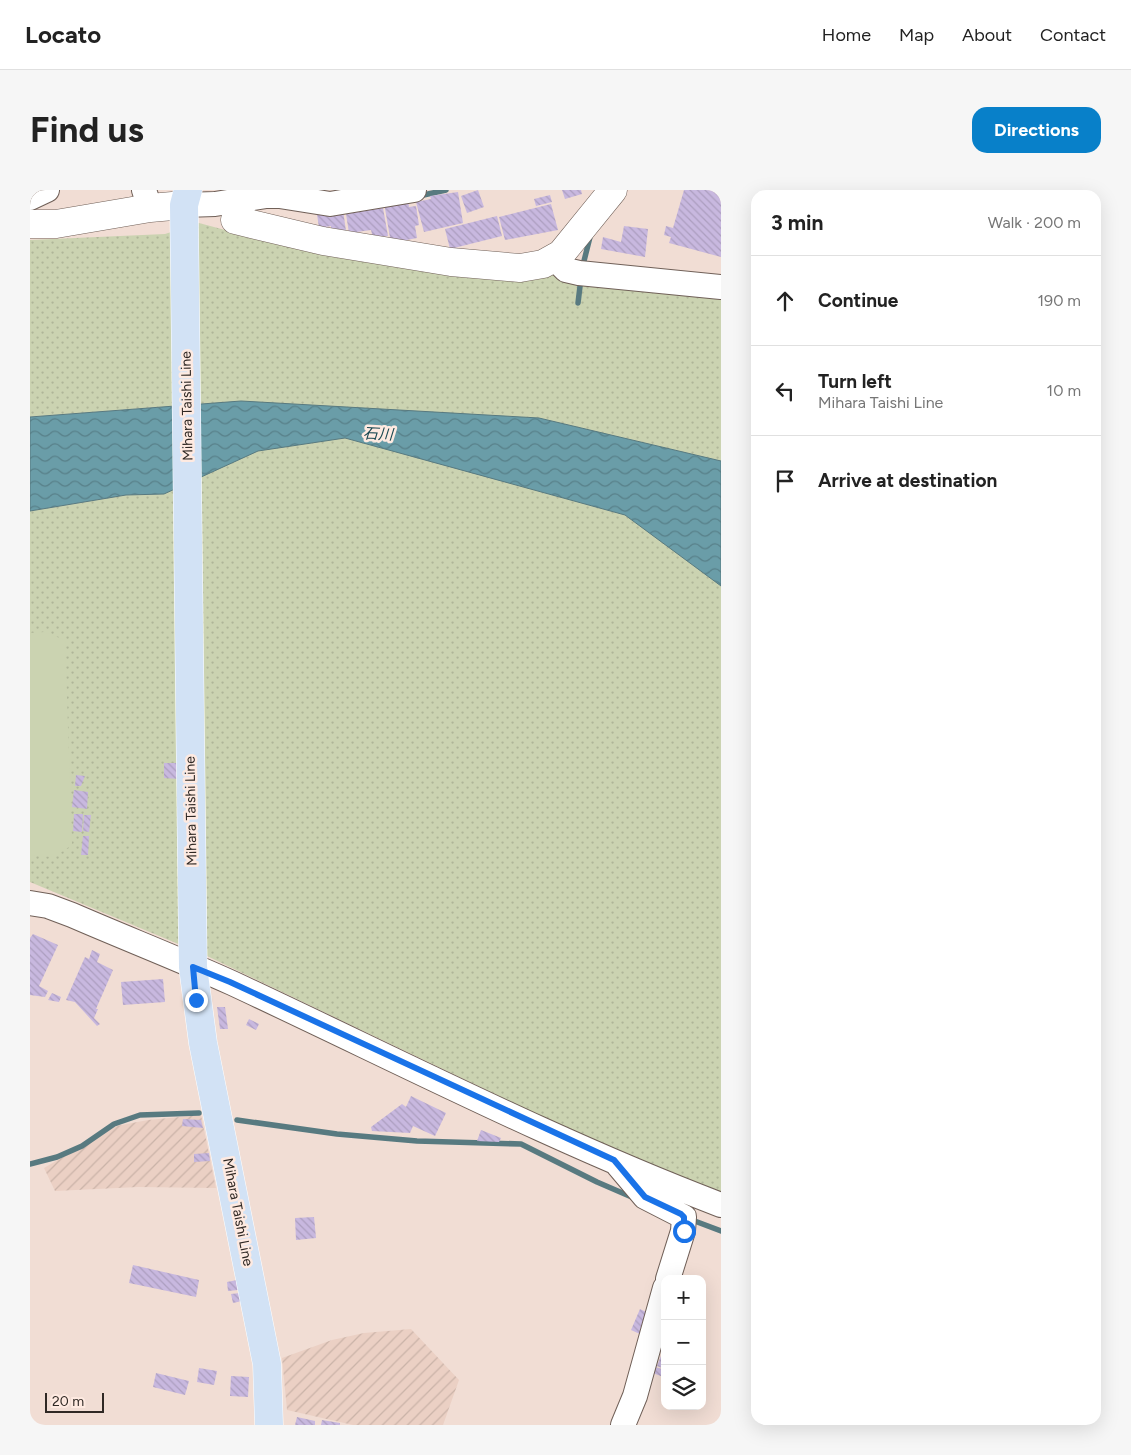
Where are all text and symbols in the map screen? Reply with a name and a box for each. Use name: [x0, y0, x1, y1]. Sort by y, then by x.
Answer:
text: Locato: [25, 20, 101, 49]
text: Home: [822, 24, 871, 46]
text: Map: [899, 24, 934, 46]
text: About: [962, 24, 1012, 46]
text: Contact: [1040, 24, 1106, 46]
button: Directions: [972, 107, 1101, 153]
text: Find us: [30, 109, 144, 151]
text: 3 min: [771, 210, 823, 235]
text: Walk · 200 m: [988, 213, 1081, 232]
icon: ahead: [771, 287, 799, 315]
text: Continue: [818, 289, 898, 312]
text: 190 m: [1038, 291, 1081, 310]
street label: Mihara Taishi Line: [178, 351, 196, 461]
text: Turn left: [818, 370, 892, 393]
icon: left: [771, 377, 799, 405]
text: 10 m: [1047, 381, 1081, 400]
text: Mihara Taishi Line: [818, 393, 943, 412]
water label: 石川: [363, 424, 395, 444]
icon: arrive: [771, 467, 799, 495]
text: Arrive at destination: [818, 469, 997, 492]
street label: Mihara Taishi Line: [182, 756, 200, 866]
route end: [185, 989, 208, 1012]
street label: Mihara Taishi Line: [219, 1157, 257, 1268]
route start: [673, 1220, 696, 1243]
map controls: [661, 1275, 706, 1410]
button: +: [661, 1275, 706, 1320]
button: −: [661, 1320, 706, 1365]
button: layers: [661, 1365, 706, 1410]
scale bar: [45, 1390, 104, 1413]
text: 20 m: [52, 1393, 84, 1410]

